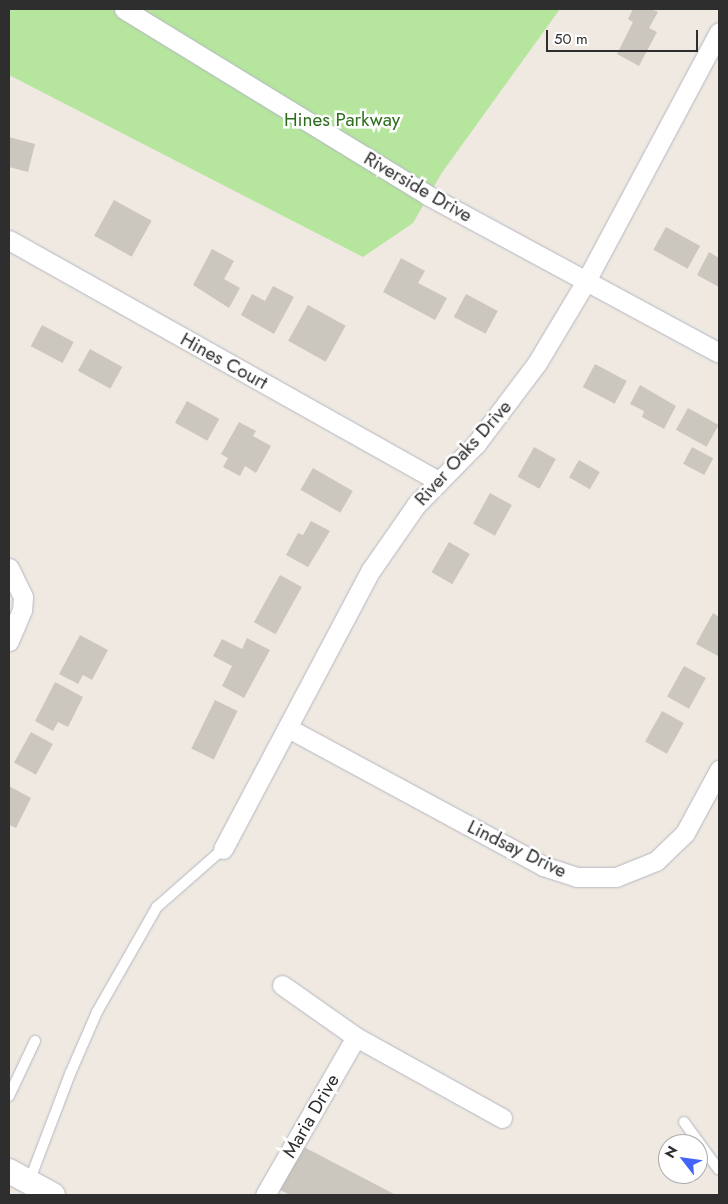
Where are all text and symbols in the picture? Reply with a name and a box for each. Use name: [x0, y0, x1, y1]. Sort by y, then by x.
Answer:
scale bar: [548, 20, 700, 52]
text: 50 m: [554, 28, 588, 50]
park label: Hines Parkway: [284, 109, 400, 131]
street label: Riverside Drive: [360, 147, 476, 227]
street label: Hines Court: [176, 328, 272, 394]
street label: River Oaks Drive: [410, 396, 516, 510]
street label: Lindsay Drive: [464, 815, 570, 883]
street label: Maria Drive: [278, 1070, 344, 1162]
north arrow: [658, 1134, 708, 1184]
text: N: [659, 1142, 682, 1162]

